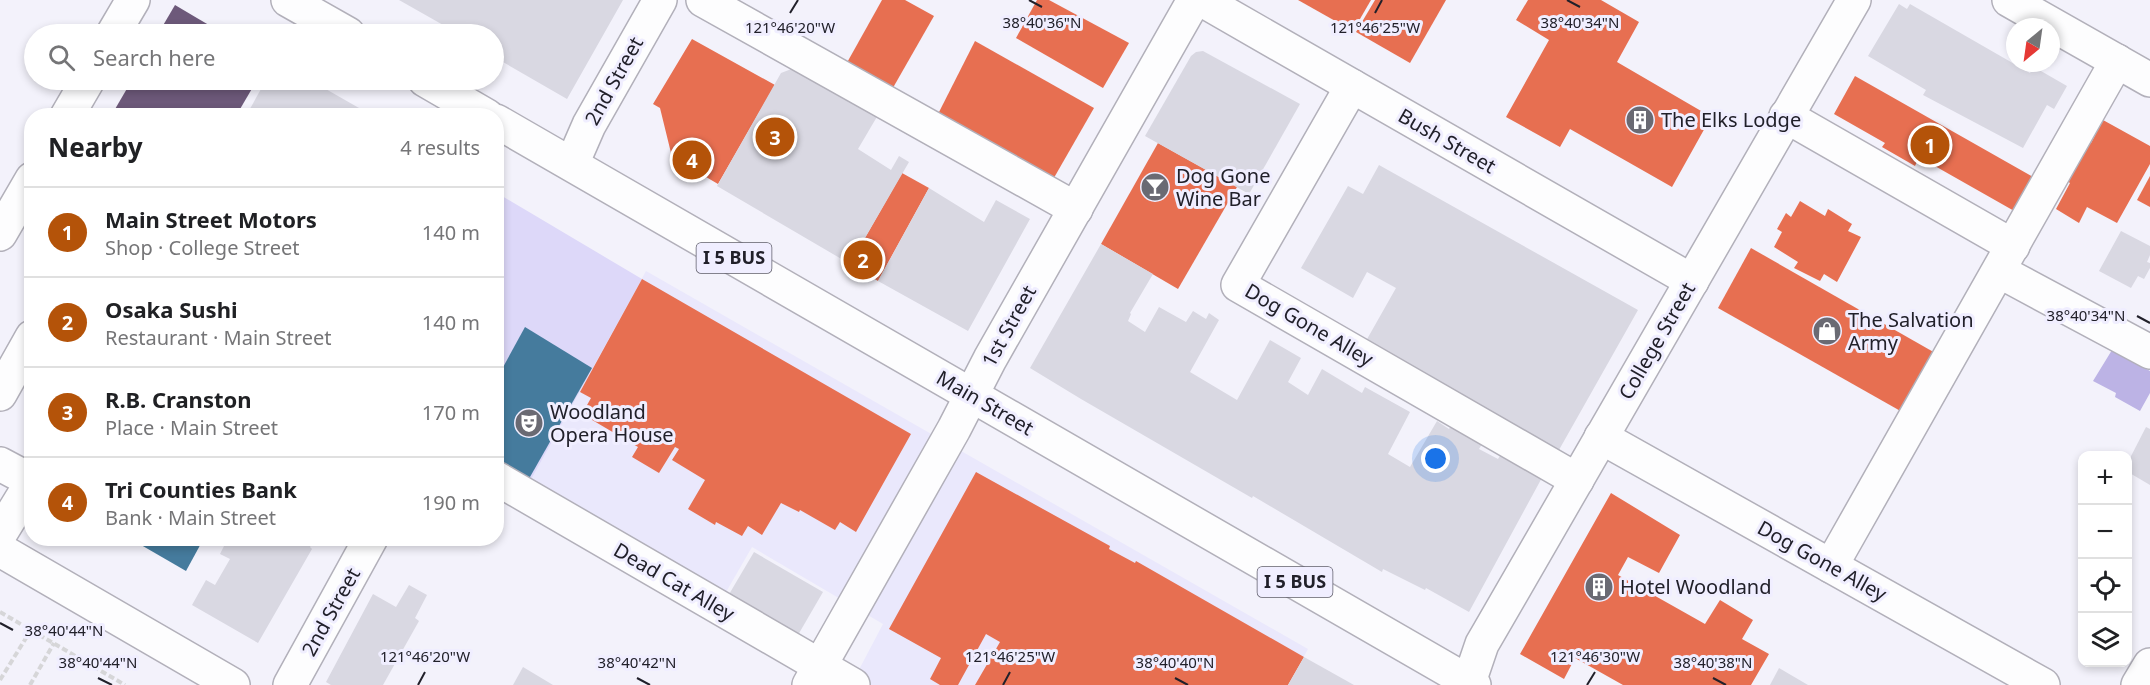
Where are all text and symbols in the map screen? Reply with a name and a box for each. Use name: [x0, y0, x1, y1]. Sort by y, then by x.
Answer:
text: 38°40'36"N: [1003, 12, 1081, 32]
text: 38°40'34"N: [1541, 12, 1619, 32]
text: 121°46'20"W: [745, 17, 835, 37]
text: 121°46'25"W: [1330, 17, 1420, 37]
north arrow: [2006, 18, 2060, 72]
search box: [24, 24, 504, 90]
street label: 2nd Street: [578, 32, 649, 130]
icon: search: [45, 41, 78, 74]
text: Search here: [93, 42, 215, 72]
street label: Bush Street: [1394, 102, 1501, 179]
building icon: The Elks Lodge: [1624, 104, 1656, 136]
place label: The Elks Lodge: [1661, 106, 1801, 133]
pin: 3: [756, 114, 794, 160]
pin: 1: [1910, 122, 1950, 168]
text: Nearby: [48, 129, 143, 165]
text: 4 results: [400, 134, 480, 161]
pin: 4: [672, 138, 712, 182]
place label: Dog Gone Wine Bar: [1176, 162, 1271, 212]
bar icon: Dog Gone Wine Bar: [1139, 171, 1171, 203]
text: Main Street Motors: [105, 204, 317, 234]
text: 1: [62, 219, 73, 246]
text: 140 m: [422, 219, 480, 246]
text: Shop · College Street: [105, 234, 299, 261]
pin: 2: [844, 238, 882, 282]
road number: I 5 BUS: [696, 243, 771, 273]
street label: Dog Gone Alley: [1240, 277, 1379, 373]
street label: College Street: [1612, 277, 1701, 404]
street label: 1st Street: [975, 280, 1042, 371]
text: Osaka Sushi: [105, 294, 238, 324]
text: 38°40'34"N: [2047, 305, 2125, 325]
place label: The Salvation Army: [1848, 306, 1974, 356]
text: 2: [62, 309, 73, 336]
text: 140 m: [422, 309, 480, 336]
shop icon: The Salvation Army: [1811, 315, 1843, 347]
text: Restaurant · Main Street: [105, 324, 331, 351]
street label: Main Street: [932, 364, 1039, 441]
text: R.B. Cranston: [105, 384, 252, 414]
place label: Woodland Opera House: [550, 398, 674, 448]
text: 3: [62, 399, 73, 426]
text: 170 m: [422, 399, 480, 426]
theatre icon: Woodland Opera House: [513, 407, 545, 439]
text: Place · Main Street: [105, 414, 278, 441]
your location: [1421, 444, 1450, 473]
map controls: [2078, 451, 2132, 667]
button: +: [2078, 451, 2132, 505]
text: Tri Counties Bank: [105, 474, 297, 504]
text: 4: [62, 489, 73, 516]
text: 190 m: [422, 489, 480, 516]
text: Bank · Main Street: [105, 504, 276, 531]
button: −: [2078, 505, 2132, 559]
street label: Dog Gone Alley: [1753, 514, 1892, 608]
street label: Dead Cat Alley: [609, 536, 740, 627]
button: locate: [2078, 559, 2132, 613]
street label: 2nd Street: [295, 563, 366, 661]
road number: I 5 BUS: [1258, 567, 1332, 597]
building icon: Hotel Woodland: [1583, 571, 1615, 603]
place label: Hotel Woodland: [1620, 573, 1772, 600]
button: layers: [2078, 613, 2132, 667]
text: 38°40'44"N: [25, 620, 103, 640]
text: 121°46'20"W: [380, 646, 470, 666]
text: 121°46'25"W: [965, 646, 1055, 666]
text: 121°46'30"W: [1550, 646, 1640, 666]
text: 38°40'44"N: [59, 652, 137, 672]
text: 38°40'42"N: [598, 652, 676, 672]
text: 38°40'40"N: [1136, 652, 1214, 672]
text: 38°40'38"N: [1674, 652, 1752, 672]

